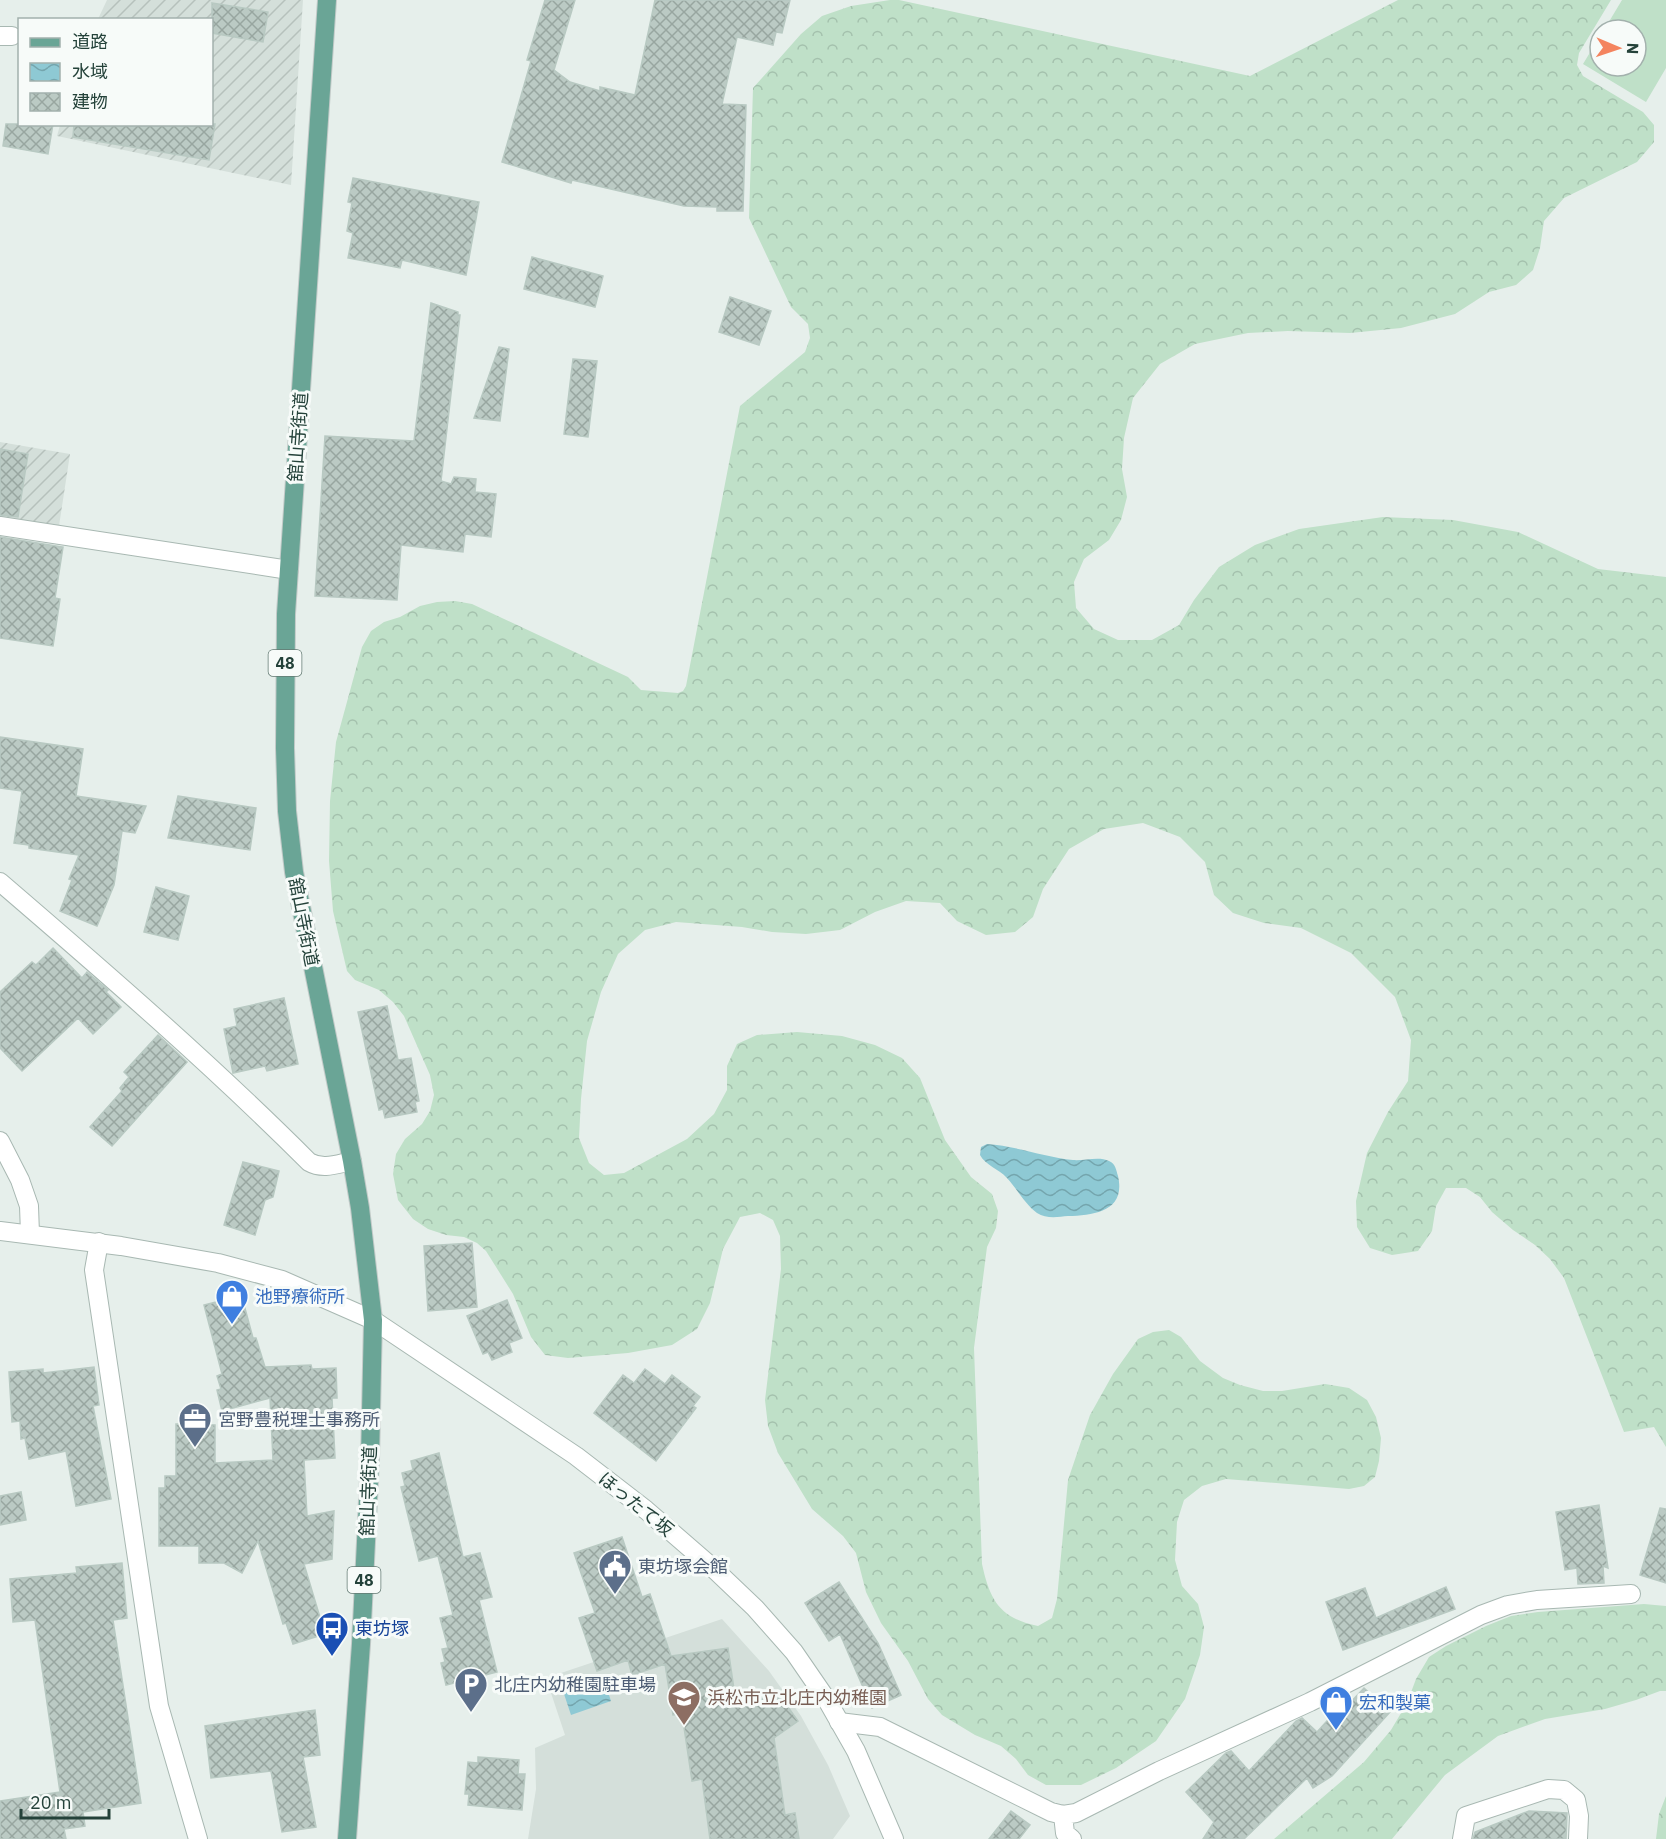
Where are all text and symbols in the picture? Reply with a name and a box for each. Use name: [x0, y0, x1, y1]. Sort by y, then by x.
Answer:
legend: [18, 18, 213, 126]
north arrow: [1588, 18, 1648, 78]
text: 道路: [72, 30, 108, 53]
text: N: [1623, 42, 1643, 55]
text: 水域: [72, 60, 108, 83]
text: 建物: [72, 90, 108, 113]
street label: 舘山寺街道: [283, 391, 313, 483]
road number: 48: [268, 650, 302, 676]
street label: 舘山寺街道: [284, 876, 324, 968]
shop icon: 池野療術所: [214, 1278, 250, 1325]
place label: 池野療術所: [255, 1285, 345, 1308]
office icon: 宮野豊税理士事務所: [177, 1401, 213, 1448]
place label: 宮野豊税理士事務所: [218, 1408, 380, 1431]
street label: 舘山寺街道: [355, 1446, 381, 1536]
street label: ほったて坂: [594, 1467, 678, 1541]
public building icon: 東坊塚会館: [597, 1548, 633, 1595]
place label: 東坊塚会館: [638, 1555, 728, 1578]
road number: 48: [348, 1567, 380, 1593]
bus stop icon: 東坊塚: [314, 1610, 350, 1657]
place label: 東坊塚: [355, 1617, 409, 1640]
parking icon: 北庄内幼稚園駐車場: [453, 1666, 489, 1713]
place label: 北庄内幼稚園駐車場: [494, 1673, 656, 1696]
school or university icon: 浜松市立北庄内幼稚園: [666, 1679, 702, 1726]
shop icon: 宏和製菓: [1318, 1684, 1354, 1731]
place label: 浜松市立北庄内幼稚園: [707, 1686, 887, 1709]
place label: 宏和製菓: [1359, 1691, 1431, 1714]
scale bar: [21, 1782, 110, 1820]
text: 20 m: [30, 1791, 72, 1814]

